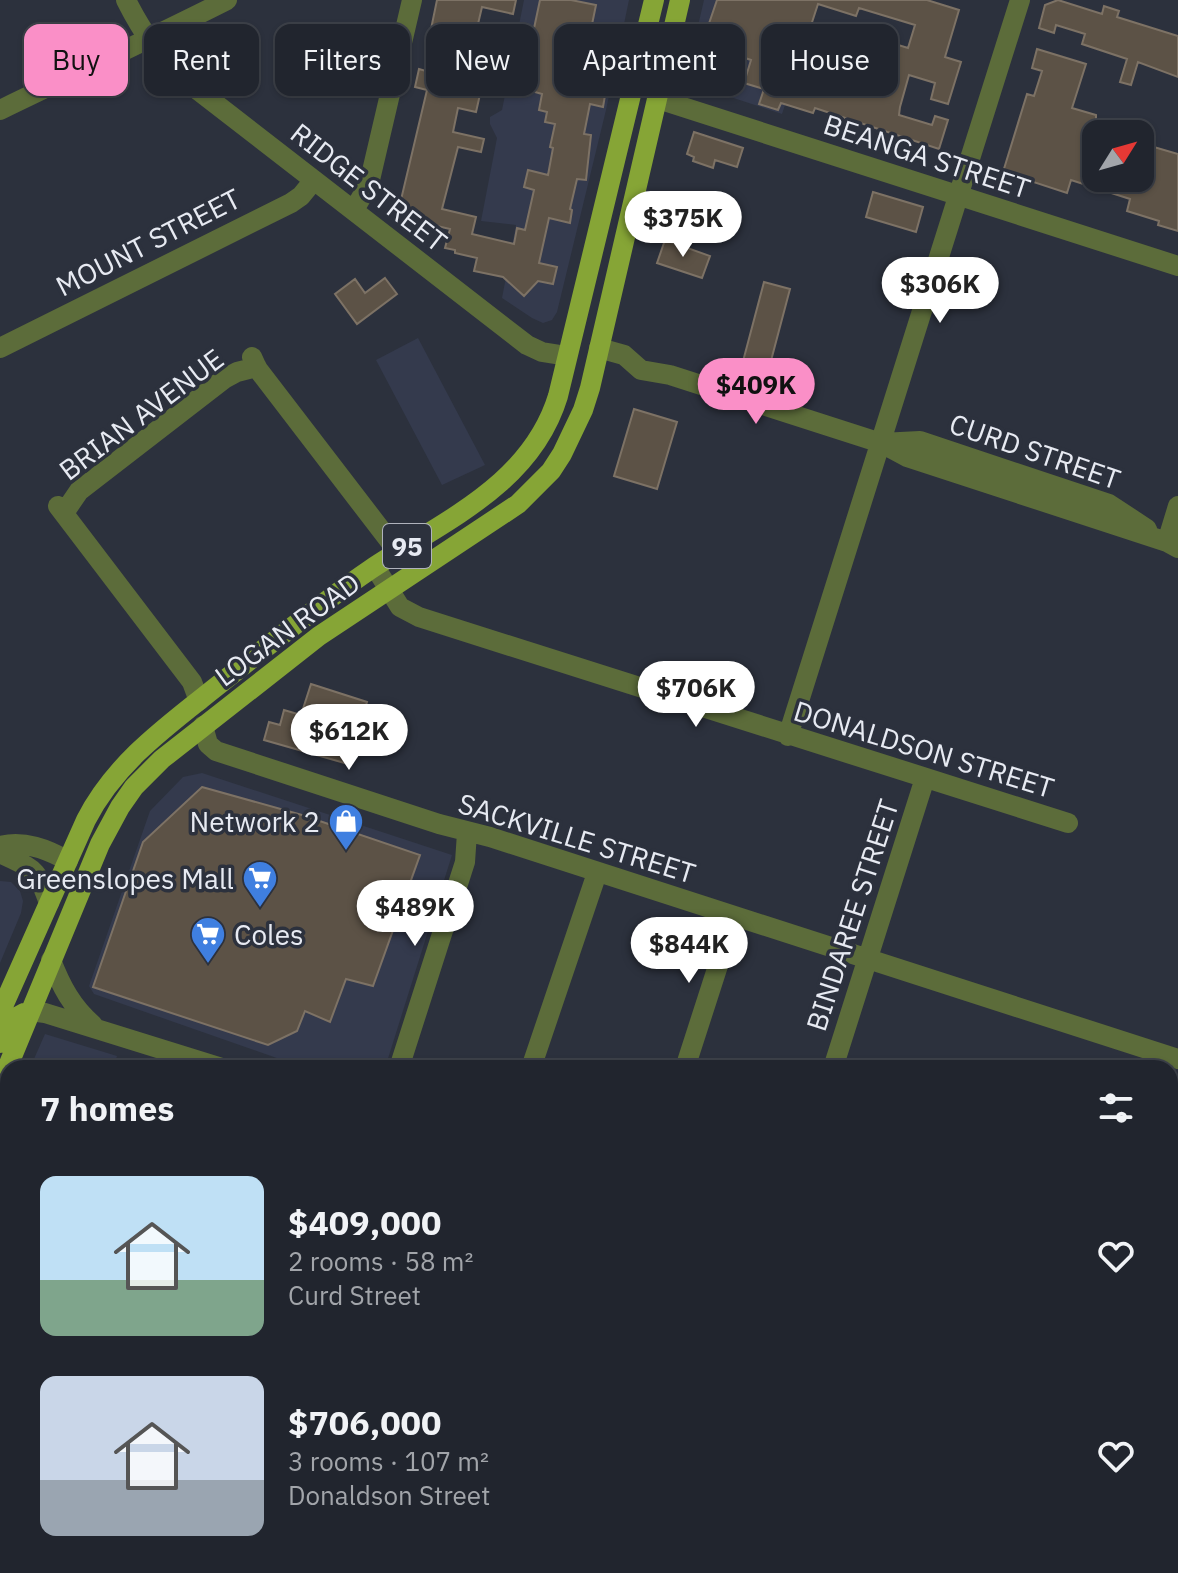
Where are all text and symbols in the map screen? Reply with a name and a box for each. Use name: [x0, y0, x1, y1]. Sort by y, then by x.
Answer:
chip: Buy: [24, 24, 128, 96]
chip: Rent: [144, 24, 259, 96]
chip: Filters: [275, 24, 410, 96]
chip: New: [426, 24, 538, 96]
chip: Apartment: [554, 24, 745, 96]
chip: House: [761, 24, 898, 96]
street label: BEANGA STREET: [819, 105, 1035, 207]
street label: RIDGE STREET: [283, 114, 455, 260]
north arrow: [1082, 120, 1154, 192]
map controls: [1082, 120, 1154, 192]
street label: MOUNT STREET: [49, 180, 247, 304]
pin: $375K: [627, 191, 739, 259]
text: $375K: [643, 200, 723, 234]
pin: $306K: [884, 257, 996, 325]
text: $306K: [900, 266, 980, 300]
street label: BRIAN AVENUE: [51, 340, 231, 488]
pin: $409K: [700, 358, 812, 426]
text: $409K: [716, 367, 796, 401]
street label: CURD STREET: [945, 404, 1125, 498]
road number: 95: [383, 524, 431, 568]
street label: LOGAN ROAD: [207, 564, 367, 694]
pin: $706K: [640, 661, 752, 729]
text: $706K: [656, 670, 736, 704]
street label: DONALDSON STREET: [789, 692, 1059, 806]
pin: $612K: [293, 704, 405, 772]
text: $612K: [309, 713, 389, 747]
street label: SACKVILLE STREET: [454, 784, 700, 892]
street label: BINDAREE STREET: [797, 795, 907, 1035]
shop icon: Network 2: [327, 802, 365, 852]
place label: Network 2: [190, 803, 320, 840]
supermarket icon: Greenslopes Mall: [241, 859, 279, 909]
place label: Greenslopes Mall: [16, 860, 234, 897]
pin: $489K: [359, 880, 471, 948]
text: $489K: [375, 889, 455, 923]
supermarket icon: Coles: [189, 915, 227, 965]
place label: Coles: [234, 916, 304, 953]
pin: $844K: [633, 917, 745, 985]
text: $844K: [649, 926, 729, 960]
text: 7 homes: [40, 1086, 175, 1130]
icon: filters: [1094, 1086, 1138, 1130]
text: $409,000: [288, 1200, 441, 1244]
icon: home: [104, 1208, 200, 1304]
icon: heart: [1094, 1234, 1138, 1278]
text: 2 rooms · 58 m²: [288, 1244, 473, 1278]
text: Curd Street: [288, 1278, 421, 1312]
text: $706,000: [288, 1400, 441, 1444]
icon: home: [104, 1408, 200, 1504]
icon: heart: [1094, 1434, 1138, 1478]
text: 3 rooms · 107 m²: [288, 1444, 489, 1478]
text: Donaldson Street: [288, 1478, 490, 1512]

